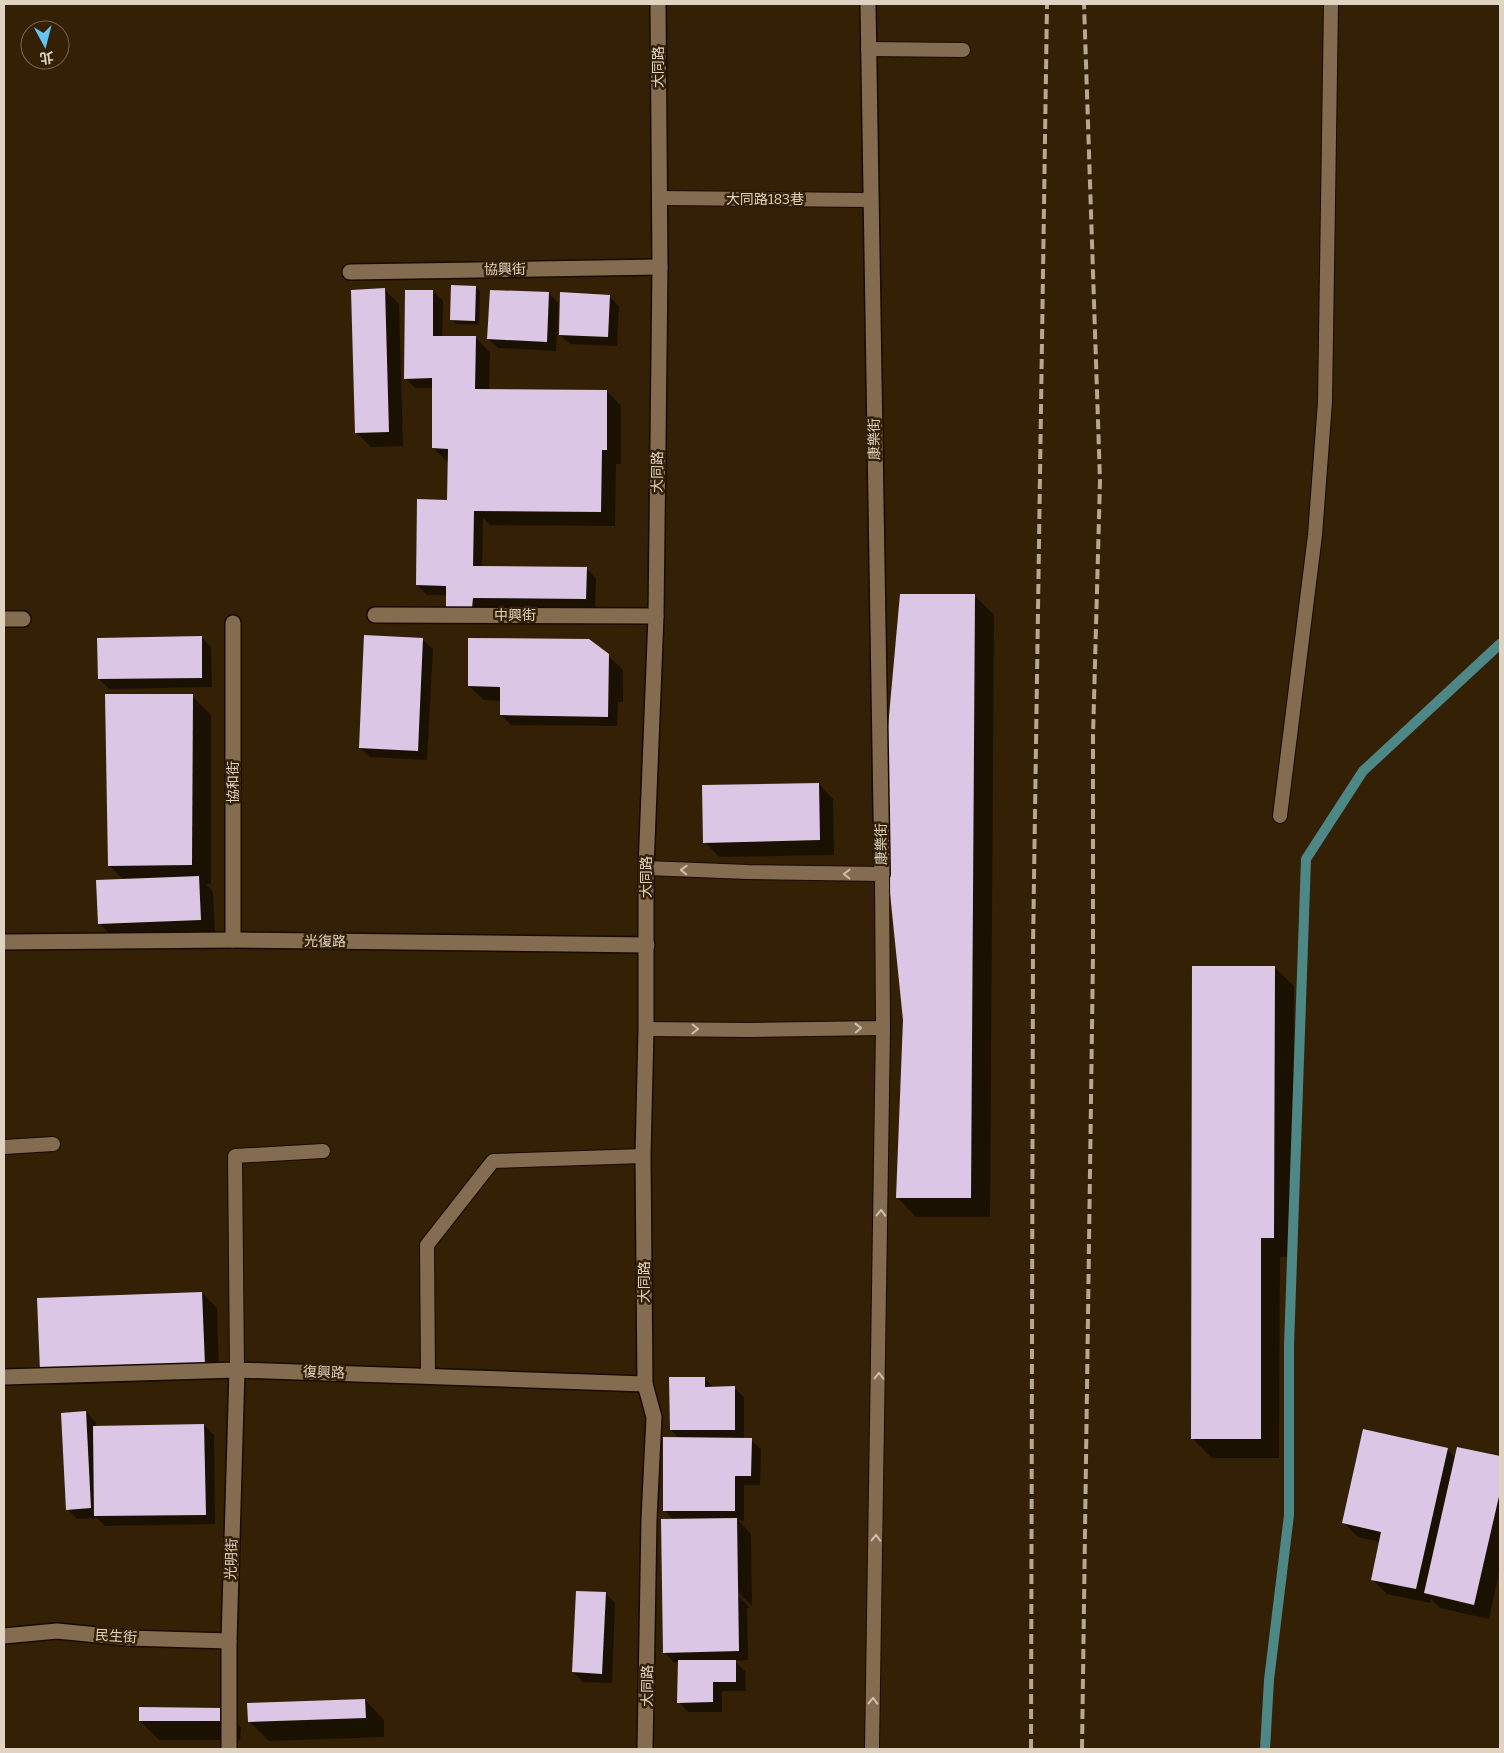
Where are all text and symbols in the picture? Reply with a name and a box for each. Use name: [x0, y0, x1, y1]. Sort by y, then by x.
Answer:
north arrow: [20, 20, 70, 70]
street label: 大同路: [650, 46, 667, 88]
text: 北: [39, 48, 55, 67]
street label: 大同路183巷: [726, 191, 804, 208]
street label: 協興街: [484, 261, 526, 278]
street label: 康樂街: [866, 418, 883, 460]
street label: 大同路: [649, 451, 666, 493]
street label: 中興街: [494, 607, 536, 624]
street label: 協和街: [225, 761, 242, 803]
street label: 康樂街: [873, 823, 890, 865]
street label: 大同路: [638, 856, 655, 898]
one-way arrow: [680, 864, 688, 875]
one-way arrow: [842, 868, 850, 879]
street label: 光復路: [304, 933, 346, 950]
one-way arrow: [854, 1023, 862, 1033]
one-way arrow: [691, 1024, 699, 1035]
one-way arrow: [876, 1209, 886, 1216]
street label: 大同路: [636, 1261, 653, 1303]
street label: 復興路: [303, 1363, 345, 1382]
one-way arrow: [873, 1371, 884, 1379]
one-way arrow: [871, 1534, 881, 1542]
street label: 光明街: [222, 1538, 241, 1580]
street label: 民生街: [94, 1627, 138, 1646]
street label: 大同路: [639, 1665, 656, 1707]
one-way arrow: [868, 1696, 878, 1704]

